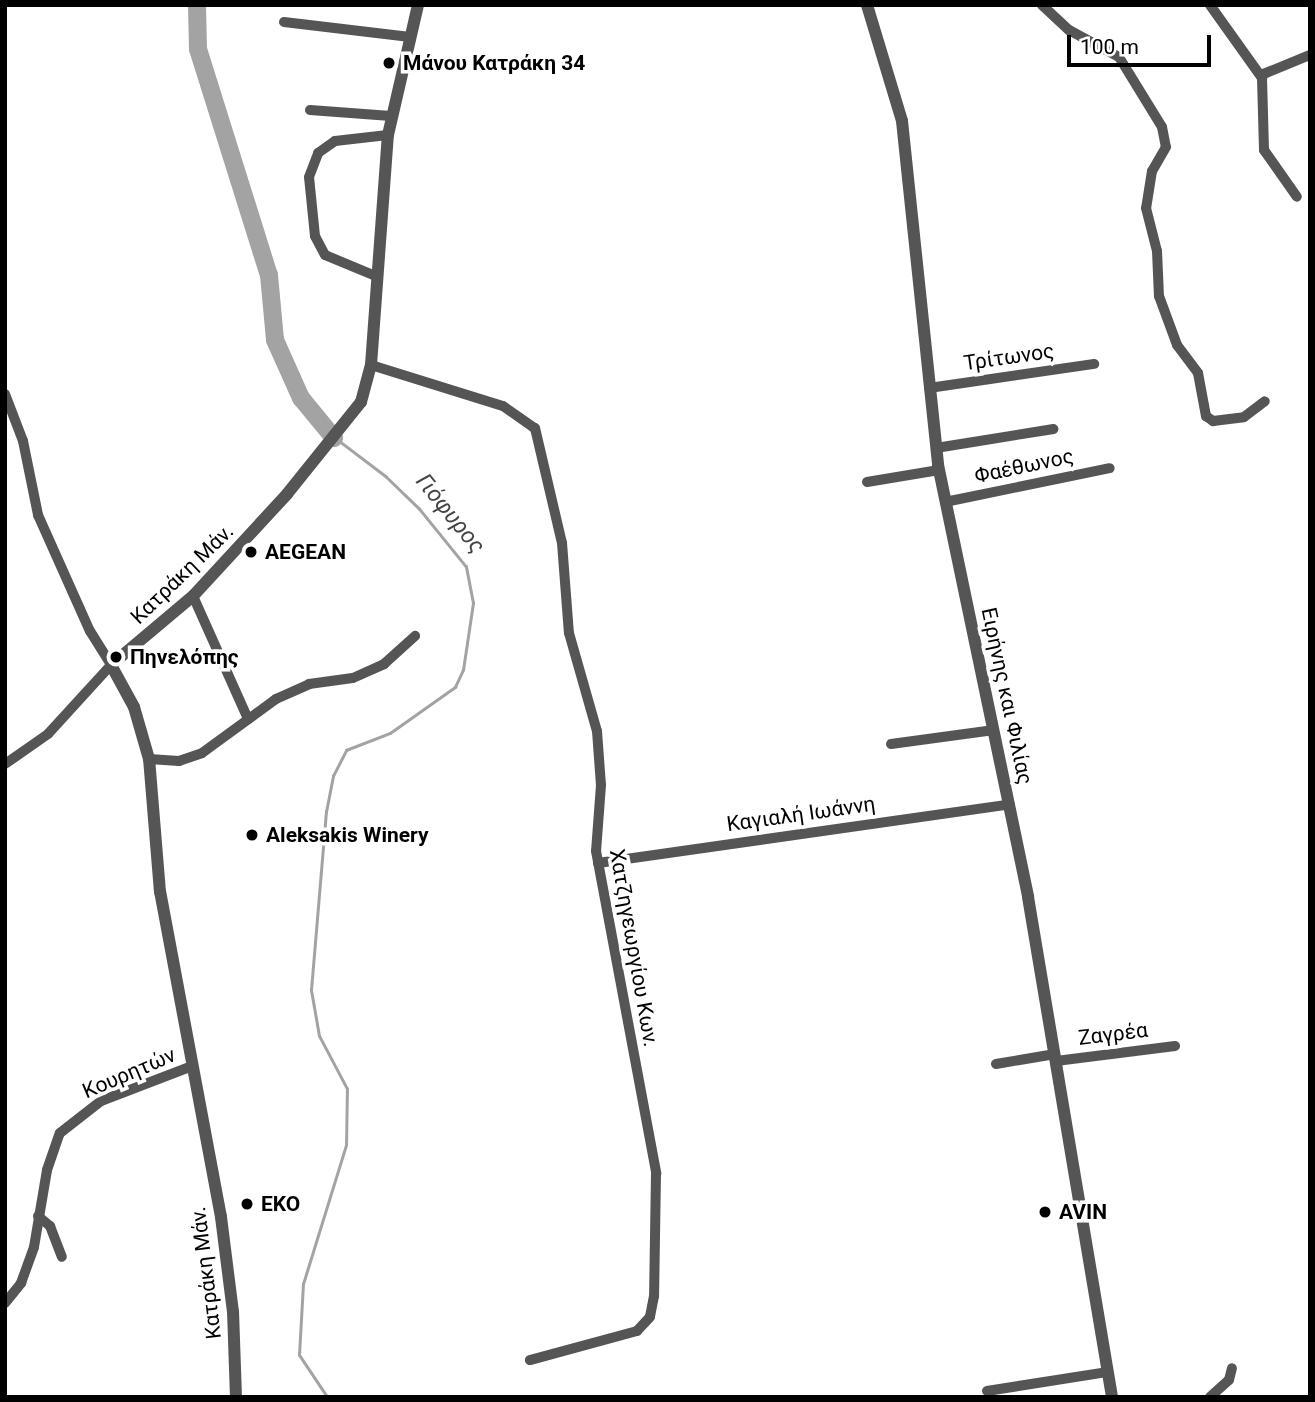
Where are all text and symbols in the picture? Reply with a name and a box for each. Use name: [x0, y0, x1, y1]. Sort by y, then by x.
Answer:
scale bar: [1070, 21, 1214, 65]
text: 100 m: [1080, 35, 1139, 59]
place label: Μάνου Κατράκη 34: [403, 50, 585, 76]
marker: Μάνου Κατράκη 34: [381, 55, 397, 71]
street label: Τρίτωνος: [962, 338, 1056, 376]
street label: Φαέθωνος: [972, 443, 1076, 489]
water label: Γιόφυρος: [410, 469, 490, 559]
street label: Κατράκη Μάν.: [125, 519, 239, 629]
place label: AEGEAN: [265, 539, 346, 565]
marker: AEGEAN: [243, 544, 259, 560]
street label: Ειρήνης και Φιλίας: [976, 605, 1038, 787]
place label: Πηνελόπης: [130, 644, 239, 670]
marker: Πηνελόπης: [108, 649, 124, 665]
street label: Καγιαλή Ιωάννη: [725, 791, 877, 837]
place label: Aleksakis Winery: [266, 822, 429, 848]
marker: Aleksakis Winery: [244, 827, 260, 843]
street label: Χατζηγεωργίου Κων.: [604, 847, 664, 1049]
street label: Ζαγρέα: [1077, 1017, 1149, 1051]
street label: Κουρητών: [79, 1042, 179, 1104]
place label: EKO: [261, 1191, 300, 1217]
marker: EKO: [239, 1196, 255, 1212]
place label: AVIN: [1059, 1199, 1107, 1225]
marker: AVIN: [1037, 1204, 1053, 1220]
street label: Κατράκη Μάν.: [185, 1205, 227, 1341]

